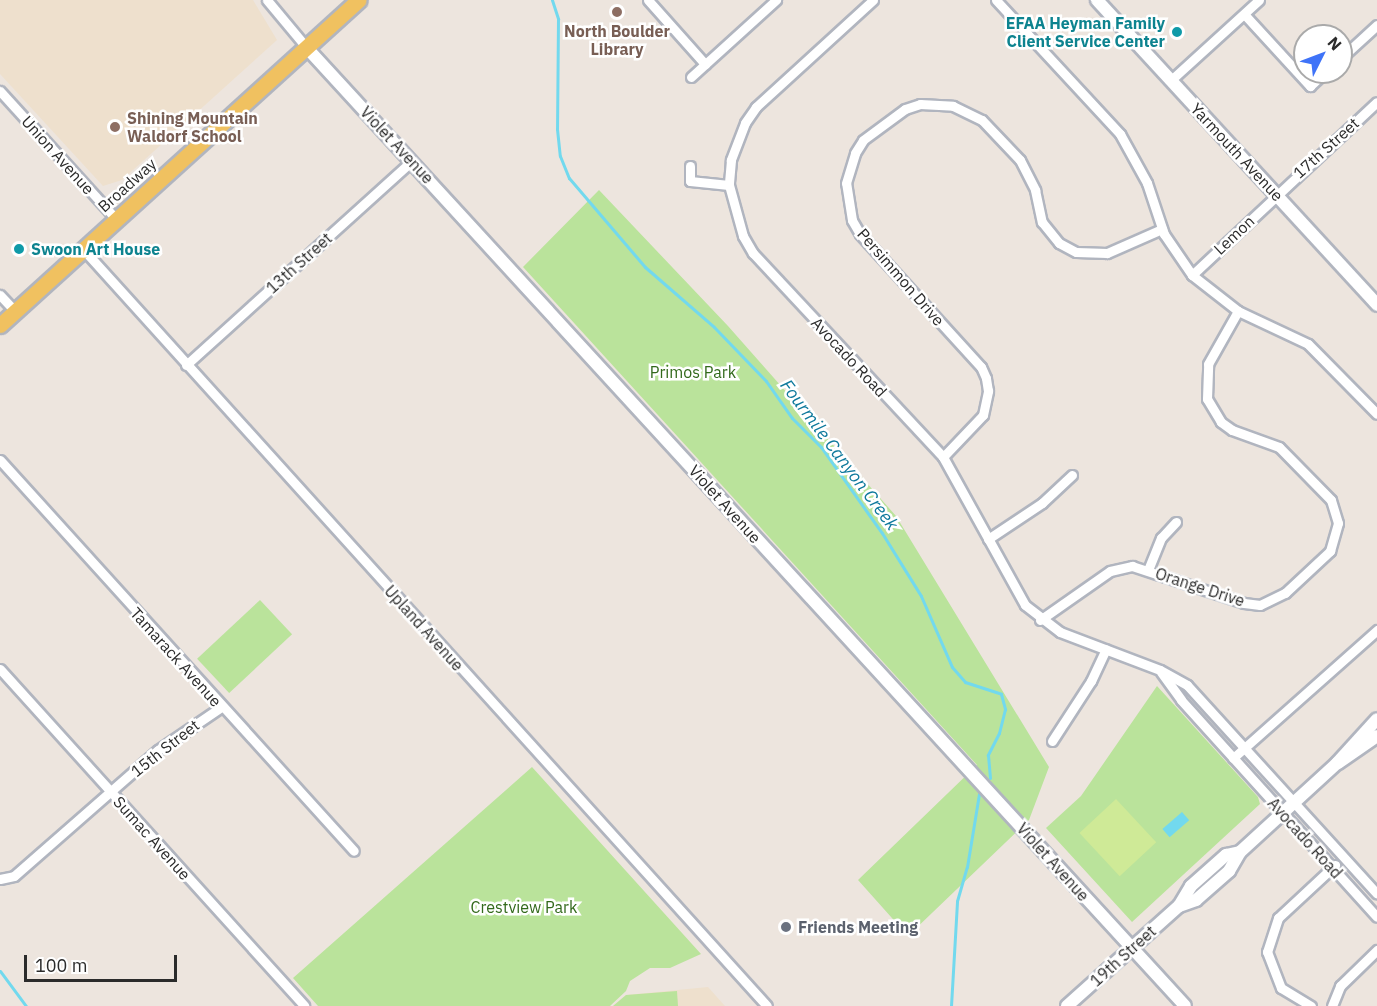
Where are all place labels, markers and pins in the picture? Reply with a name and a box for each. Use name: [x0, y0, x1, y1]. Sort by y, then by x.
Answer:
marker: North Boulder Library: [610, 5, 624, 19]
place label: EFAA Heyman Family Client Service Center: [1006, 13, 1165, 51]
place label: North Boulder Library: [564, 21, 670, 59]
marker: EFAA Heyman Family Client Service Center: [1170, 25, 1184, 39]
place label: Shining Mountain Waldorf School: [127, 108, 258, 146]
marker: Shining Mountain Waldorf School: [108, 120, 122, 134]
place label: Swoon Art House: [31, 239, 160, 259]
marker: Swoon Art House: [12, 242, 26, 256]
place label: Friends Meeting: [798, 917, 918, 937]
marker: Friends Meeting: [779, 920, 793, 934]

